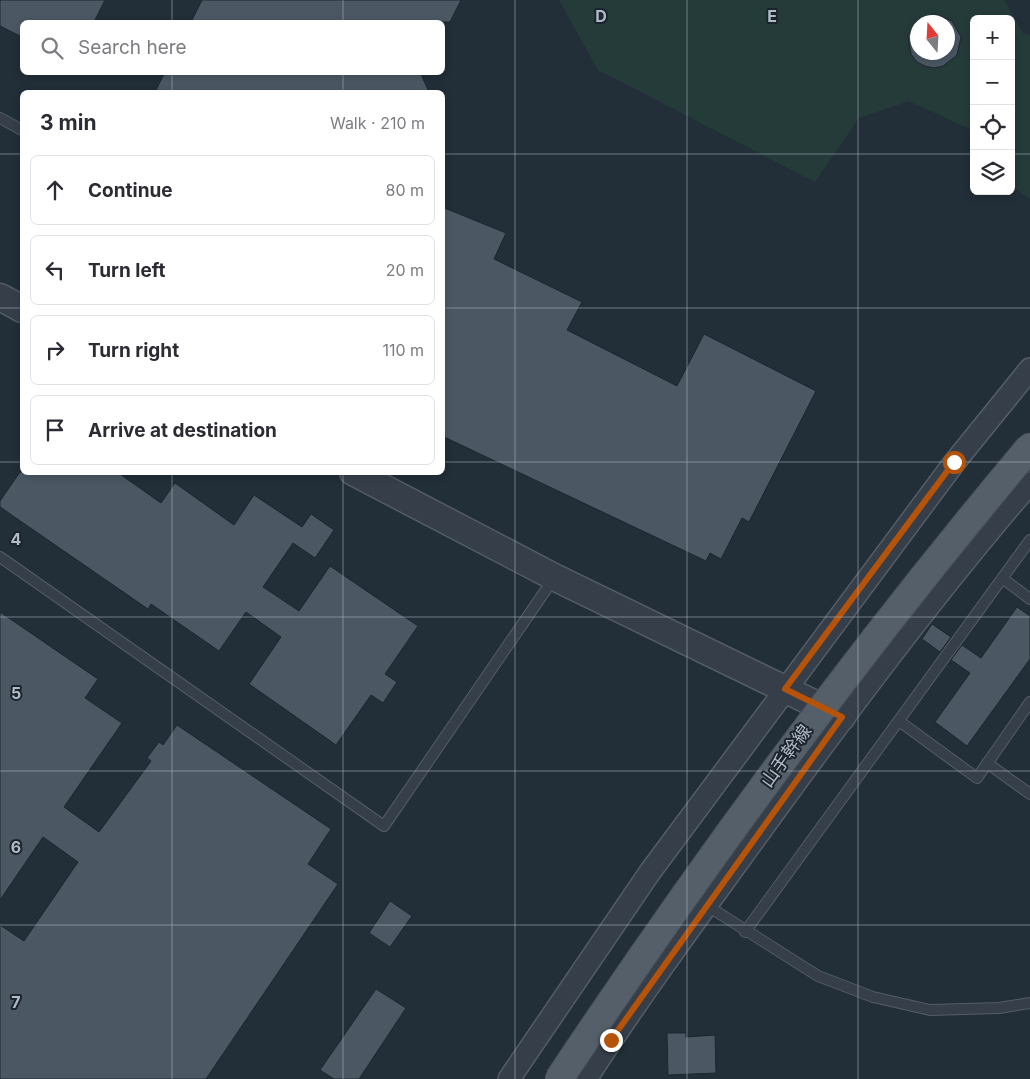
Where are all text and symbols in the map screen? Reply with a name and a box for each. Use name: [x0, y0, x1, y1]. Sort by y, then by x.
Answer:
text: D: [595, 6, 607, 26]
text: E: [767, 6, 777, 26]
north arrow: [910, 15, 955, 60]
map controls: [970, 15, 1015, 195]
button: +: [970, 15, 1015, 60]
search box: [20, 20, 445, 75]
icon: search: [38, 34, 66, 62]
text: Search here: [78, 36, 187, 59]
button: −: [970, 60, 1015, 105]
button: locate: [970, 105, 1015, 150]
text: 3 min: [40, 110, 96, 135]
text: Walk · 210 m: [330, 113, 425, 133]
button: layers: [970, 150, 1015, 195]
icon: ahead: [41, 176, 69, 204]
text: Continue: [88, 179, 173, 202]
text: 80 m: [385, 180, 424, 200]
icon: left: [41, 256, 69, 284]
text: Turn left: [88, 259, 166, 282]
text: 20 m: [386, 260, 424, 280]
icon: right: [41, 336, 69, 364]
text: Turn right: [88, 339, 179, 362]
text: 110 m: [382, 340, 424, 360]
icon: arrive: [41, 416, 69, 444]
text: Arrive at destination: [88, 419, 277, 442]
route start: [943, 451, 966, 474]
text: 4: [11, 529, 22, 549]
text: 5: [11, 683, 21, 703]
street label: 山手幹線: [756, 720, 815, 791]
text: 6: [11, 837, 21, 857]
text: 7: [11, 992, 21, 1012]
route end: [600, 1029, 623, 1052]

